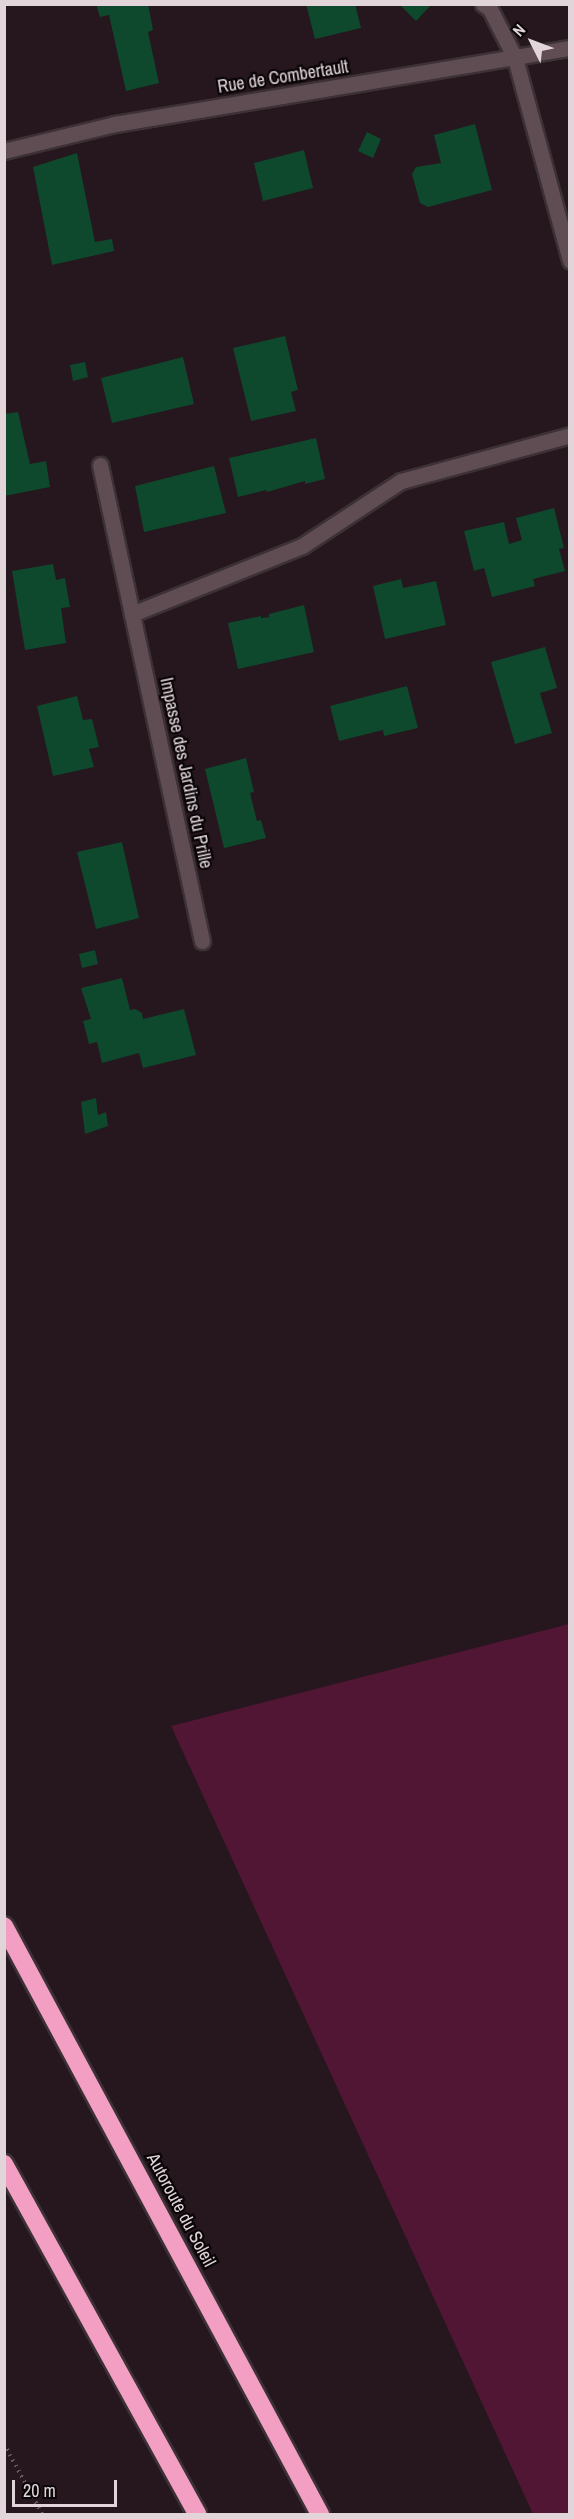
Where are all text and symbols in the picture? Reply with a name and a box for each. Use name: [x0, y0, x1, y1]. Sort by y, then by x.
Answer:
north arrow: [502, 12, 562, 72]
text: N: [507, 19, 530, 41]
street label: Rue de Combertault: [216, 56, 350, 98]
street label: Impasse des Jardins du Prille: [155, 676, 217, 870]
street label: Autoroute du Soleil: [142, 2150, 220, 2270]
scale bar: [15, 2468, 120, 2506]
text: 20 m: [23, 2478, 56, 2503]

